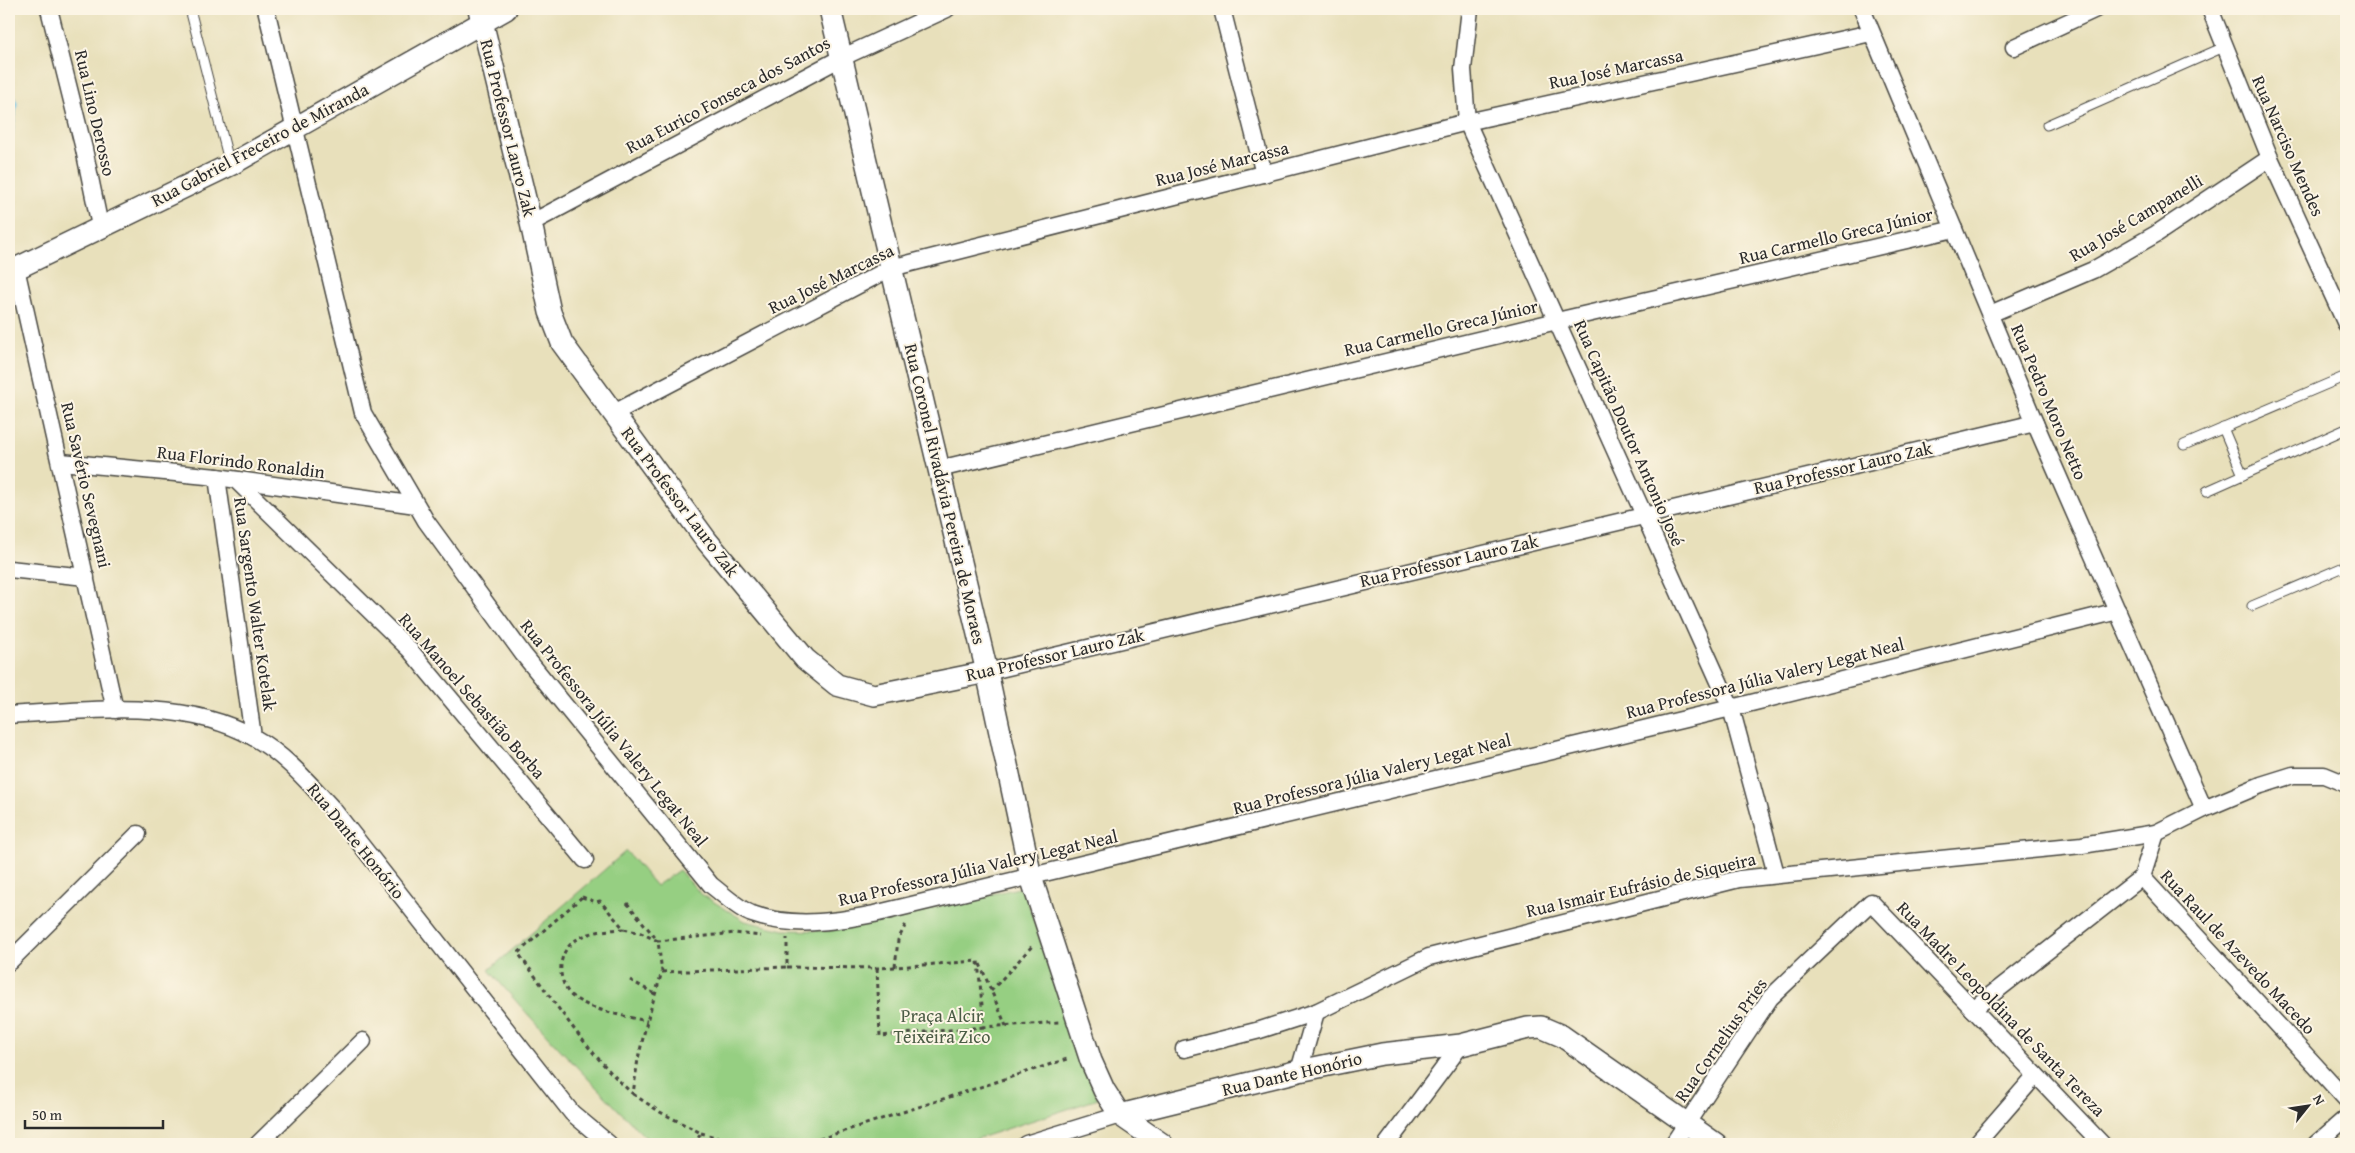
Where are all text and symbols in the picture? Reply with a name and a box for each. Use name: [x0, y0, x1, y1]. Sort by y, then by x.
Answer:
street label: Rua Eurico Fonseca dos Santos: [621, 29, 835, 160]
street label: Rua Professor Lauro Zak: [473, 36, 544, 220]
street label: Rua José Marcassa: [1546, 41, 1686, 96]
street label: Rua Lino Derosso: [68, 47, 123, 179]
street label: Rua Narciso Mendes: [2245, 71, 2332, 221]
street label: Rua Gabriel Freceiro de Miranda: [146, 75, 374, 213]
street label: Rua José Marcassa: [1152, 134, 1292, 193]
street label: Rua José Campanelli: [2064, 167, 2208, 268]
street label: Rua Carmello Greca Júnior: [1736, 200, 1936, 271]
street label: Rua José Marcassa: [763, 236, 899, 321]
street label: Rua Carmello Greca Júnior: [1341, 292, 1541, 363]
street label: Rua Capitão Doutor Antonio José: [1567, 315, 1692, 551]
street label: Rua Pedro Moro Netto: [2004, 320, 2095, 484]
street label: Rua Coronel Rivadávia Pereira de Moraes: [898, 341, 993, 647]
street label: Rua Savério Sevegnani: [54, 399, 119, 571]
street label: Rua Professor Lauro Zak: [615, 421, 747, 583]
street label: Rua Professor Lauro Zak: [1751, 434, 1936, 501]
street label: Rua Florindo Ronaldin: [156, 438, 327, 485]
street label: Rua Sargento Walter Kotelak: [227, 495, 284, 714]
street label: Rua Professor Lauro Zak: [1357, 527, 1542, 594]
street label: Rua Manoel Sebastião Borba: [392, 607, 553, 785]
street label: Rua Professora Júlia Valery Legat Neal: [514, 613, 715, 852]
street label: Rua Professor Lauro Zak: [963, 621, 1148, 688]
street label: Rua Professora Júlia Valery Legat Neal: [1623, 630, 1907, 725]
street label: Rua Professora Júlia Valery Legat Neal: [1230, 726, 1514, 821]
street label: Rua Dante Honório: [301, 777, 412, 905]
street label: Rua Professora Júlia Valery Legat Neal: [836, 822, 1120, 913]
street label: Rua Ismair Eufrásio de Siqueira: [1523, 845, 1759, 924]
street label: Rua Raul de Azevedo Macedo: [2154, 863, 2322, 1040]
street label: Rua Madre Leopoldina de Santa Tereza: [1891, 895, 2112, 1123]
street label: Rua Cornelius Pries: [1668, 972, 1774, 1107]
park label: Praça Alcir Teixeira Zico: [894, 1002, 990, 1050]
street label: Rua Dante Honório: [1219, 1044, 1365, 1103]
north arrow: [2282, 1080, 2332, 1130]
text: N: [2308, 1090, 2331, 1109]
scale bar: [25, 1098, 162, 1130]
text: 50 m: [32, 1104, 63, 1125]

